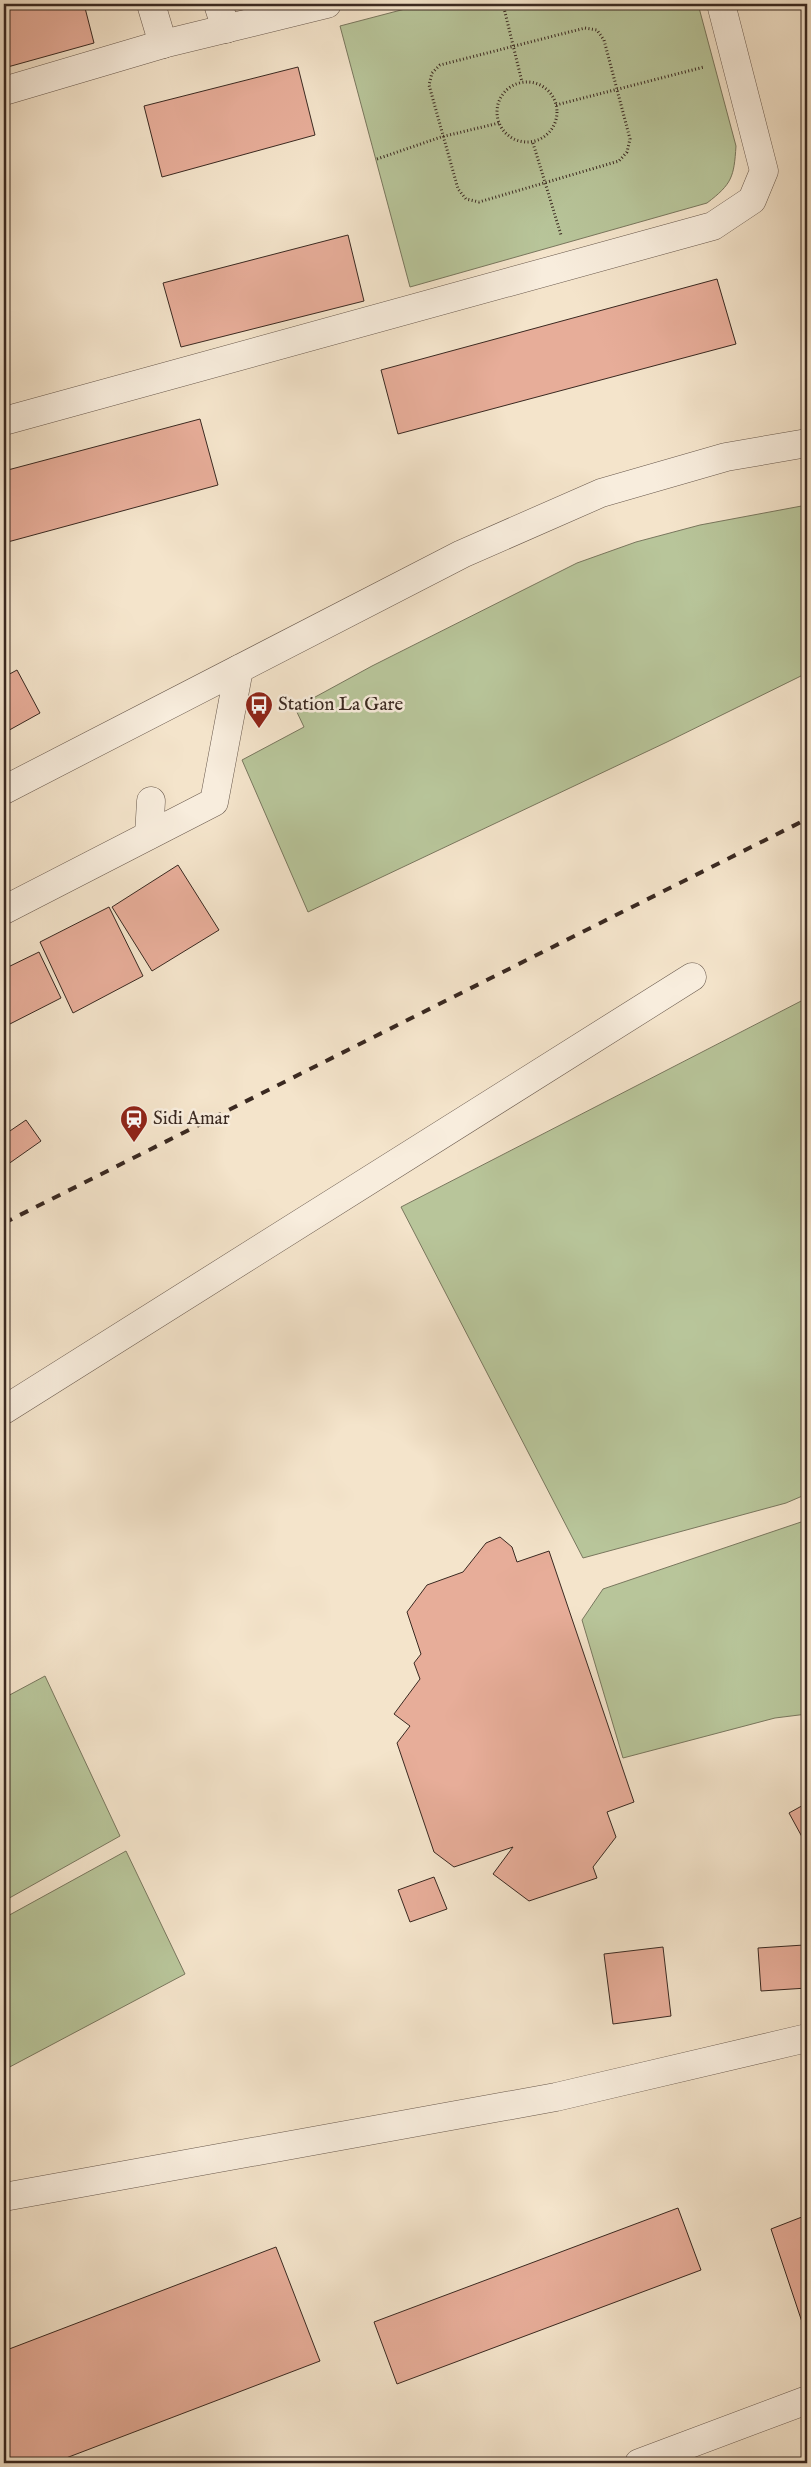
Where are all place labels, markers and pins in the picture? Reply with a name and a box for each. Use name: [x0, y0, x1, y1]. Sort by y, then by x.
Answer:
bus stop icon: Station La Gare: [244, 690, 274, 729]
place label: Station La Gare: [278, 693, 404, 717]
station icon: Sidi Amar: [119, 1104, 149, 1143]
place label: Sidi Amar: [153, 1107, 230, 1131]

